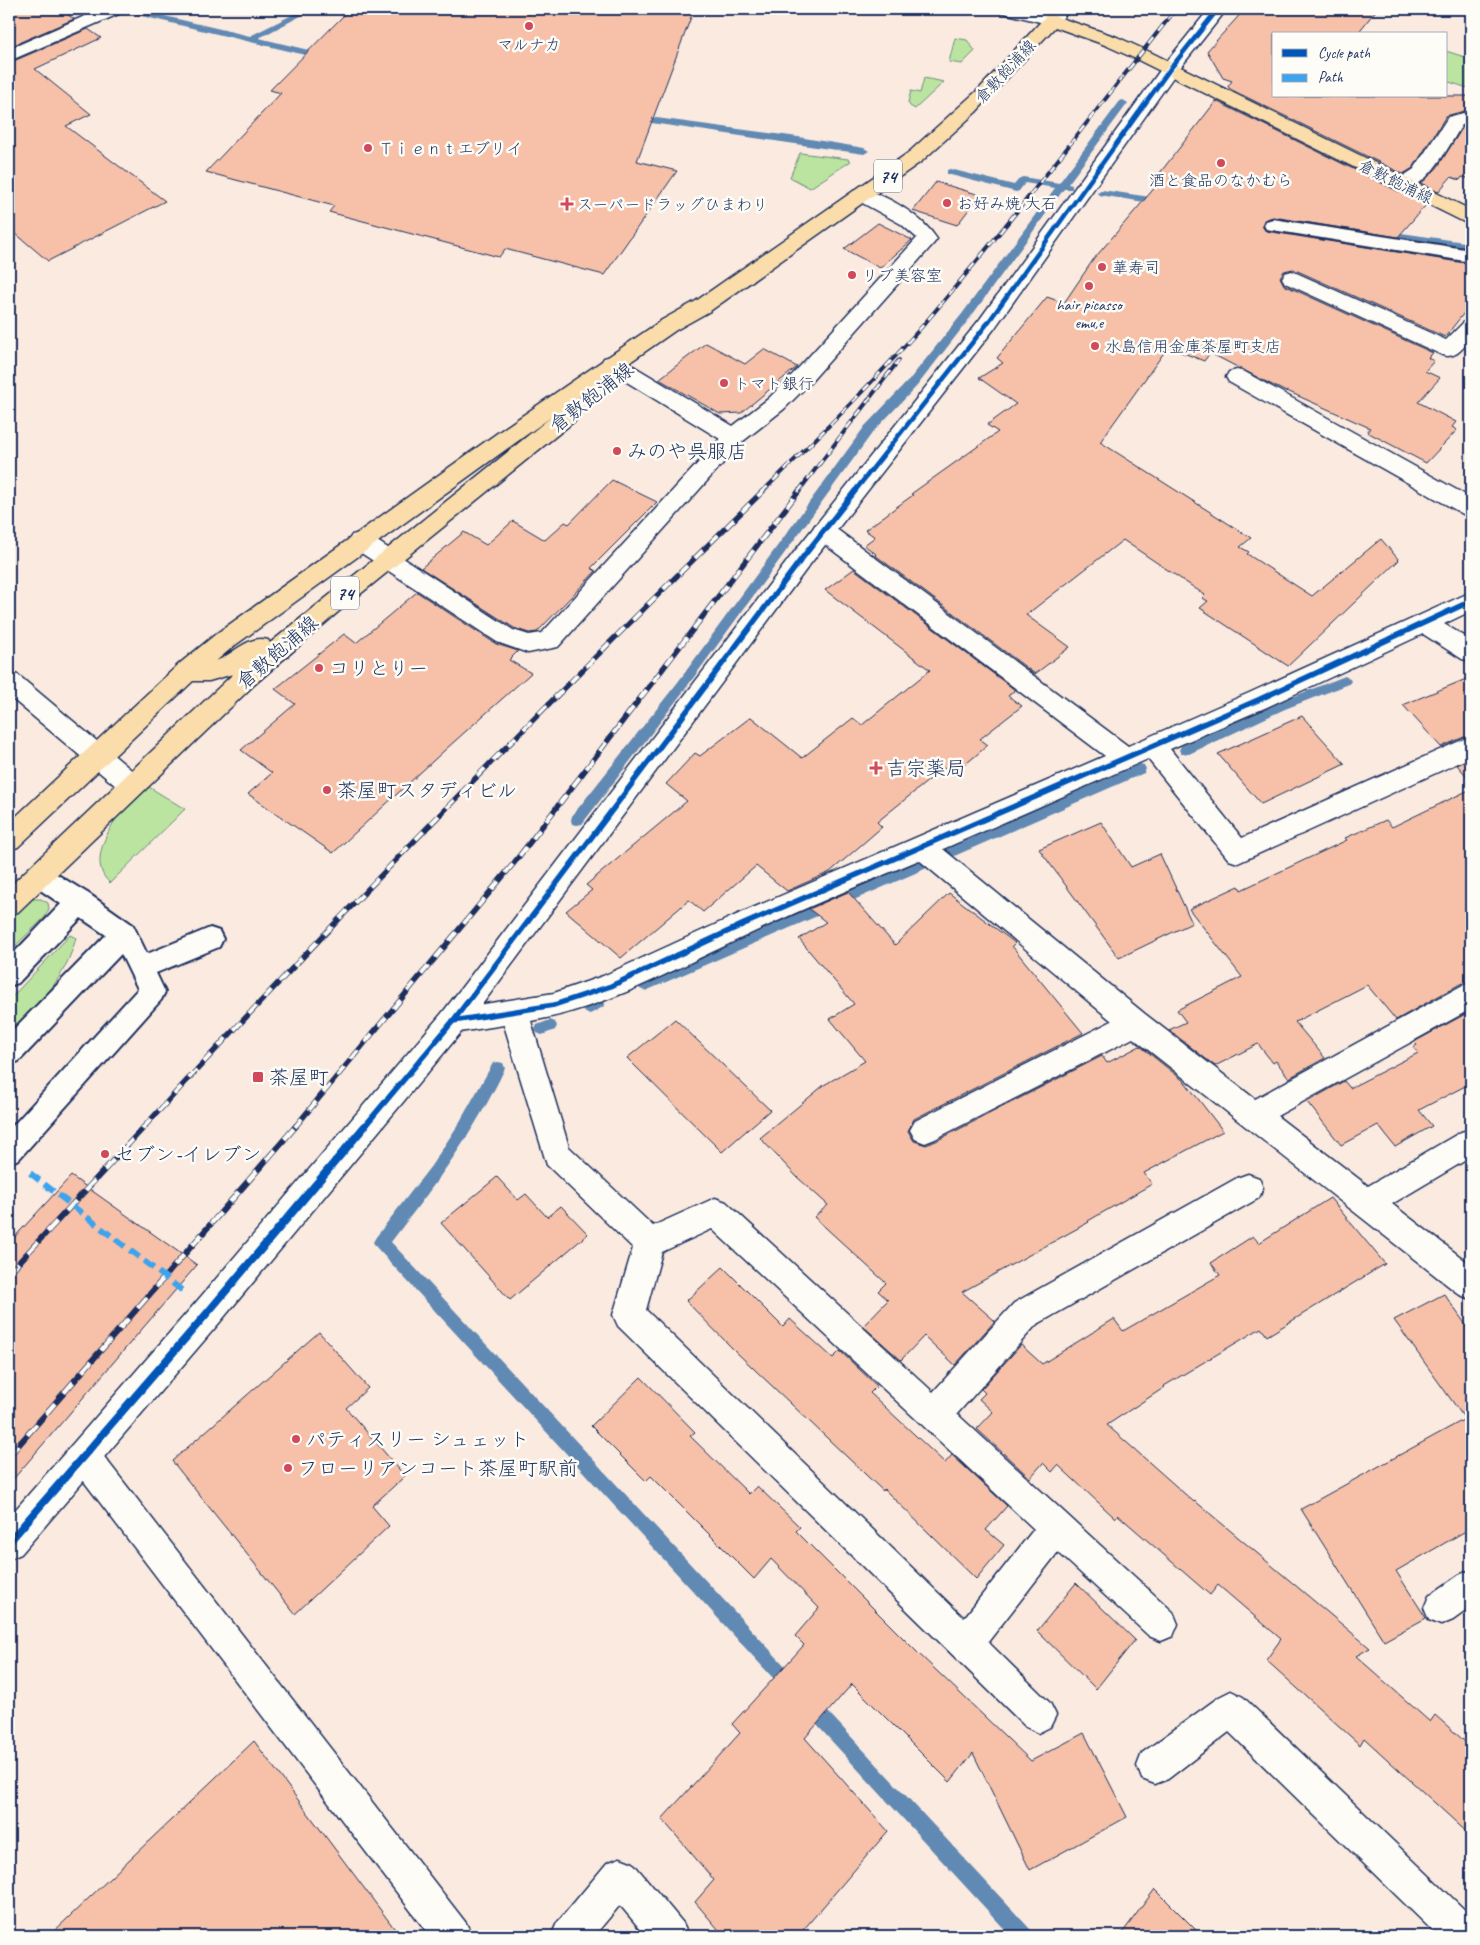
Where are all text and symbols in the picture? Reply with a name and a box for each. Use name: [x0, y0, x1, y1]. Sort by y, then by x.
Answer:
marker: マルナカ: [523, 20, 535, 32]
legend: [1272, 32, 1448, 98]
place label: マルナカ: [497, 35, 561, 55]
street label: 倉敷飽浦線: [971, 36, 1040, 108]
text: Cycle path: [1318, 44, 1370, 63]
text: Path: [1318, 68, 1344, 87]
place label: Ｔｉｅｎｔエブリイ: [378, 139, 522, 159]
marker: Ｔｉｅｎｔエブリイ: [362, 142, 374, 154]
street label: 倉敷飽浦線: [1355, 155, 1436, 208]
marker: 酒と食品のなかむら: [1215, 157, 1227, 169]
road number: 74: [874, 160, 902, 192]
place label: 酒と食品のなかむら: [1149, 171, 1293, 191]
place label: お好み焼 大石: [957, 194, 1057, 214]
place label: スーパードラッグひまわり: [577, 195, 768, 215]
marker: お好み焼 大石: [941, 197, 953, 209]
marker: スーパードラッグひまわり: [561, 198, 573, 210]
place label: 華寿司: [1112, 258, 1160, 278]
marker: 華寿司: [1096, 261, 1108, 273]
place label: リブ美容室: [862, 266, 942, 286]
marker: リブ美容室: [846, 269, 858, 281]
marker: hair picasso emu,e: [1083, 280, 1095, 292]
place label: hair picasso emu,e: [1056, 295, 1124, 333]
place label: 水島信用金庫茶屋町支店: [1105, 337, 1281, 357]
marker: 水島信用金庫茶屋町支店: [1089, 340, 1101, 352]
street label: 倉敷飽浦線: [544, 357, 638, 438]
place label: トマト銀行: [734, 374, 814, 394]
marker: トマト銀行: [718, 377, 730, 389]
place label: みのや呉服店: [627, 439, 747, 464]
marker: みのや呉服店: [611, 445, 623, 457]
road number: 74: [331, 576, 359, 610]
street label: 倉敷飽浦線: [231, 610, 323, 695]
place label: コリとりー: [329, 656, 428, 681]
marker: コリとりー: [313, 662, 325, 674]
place label: 吉宗薬局: [886, 756, 966, 781]
marker: 吉宗薬局: [870, 762, 882, 774]
place label: 茶屋町スタディビル: [337, 778, 517, 803]
marker: 茶屋町スタディビル: [321, 784, 333, 796]
place label: 茶屋町: [269, 1065, 329, 1090]
marker: 茶屋町: [251, 1070, 265, 1084]
place label: セブン-イレブン: [115, 1142, 262, 1167]
marker: セブン-イレブン: [99, 1148, 111, 1160]
place label: パティスリー シュェット: [306, 1427, 530, 1452]
marker: パティスリー シュェット: [290, 1433, 302, 1445]
place label: フローリアンコート茶屋町駅前: [298, 1456, 578, 1481]
marker: フローリアンコート茶屋町駅前: [282, 1462, 294, 1474]

